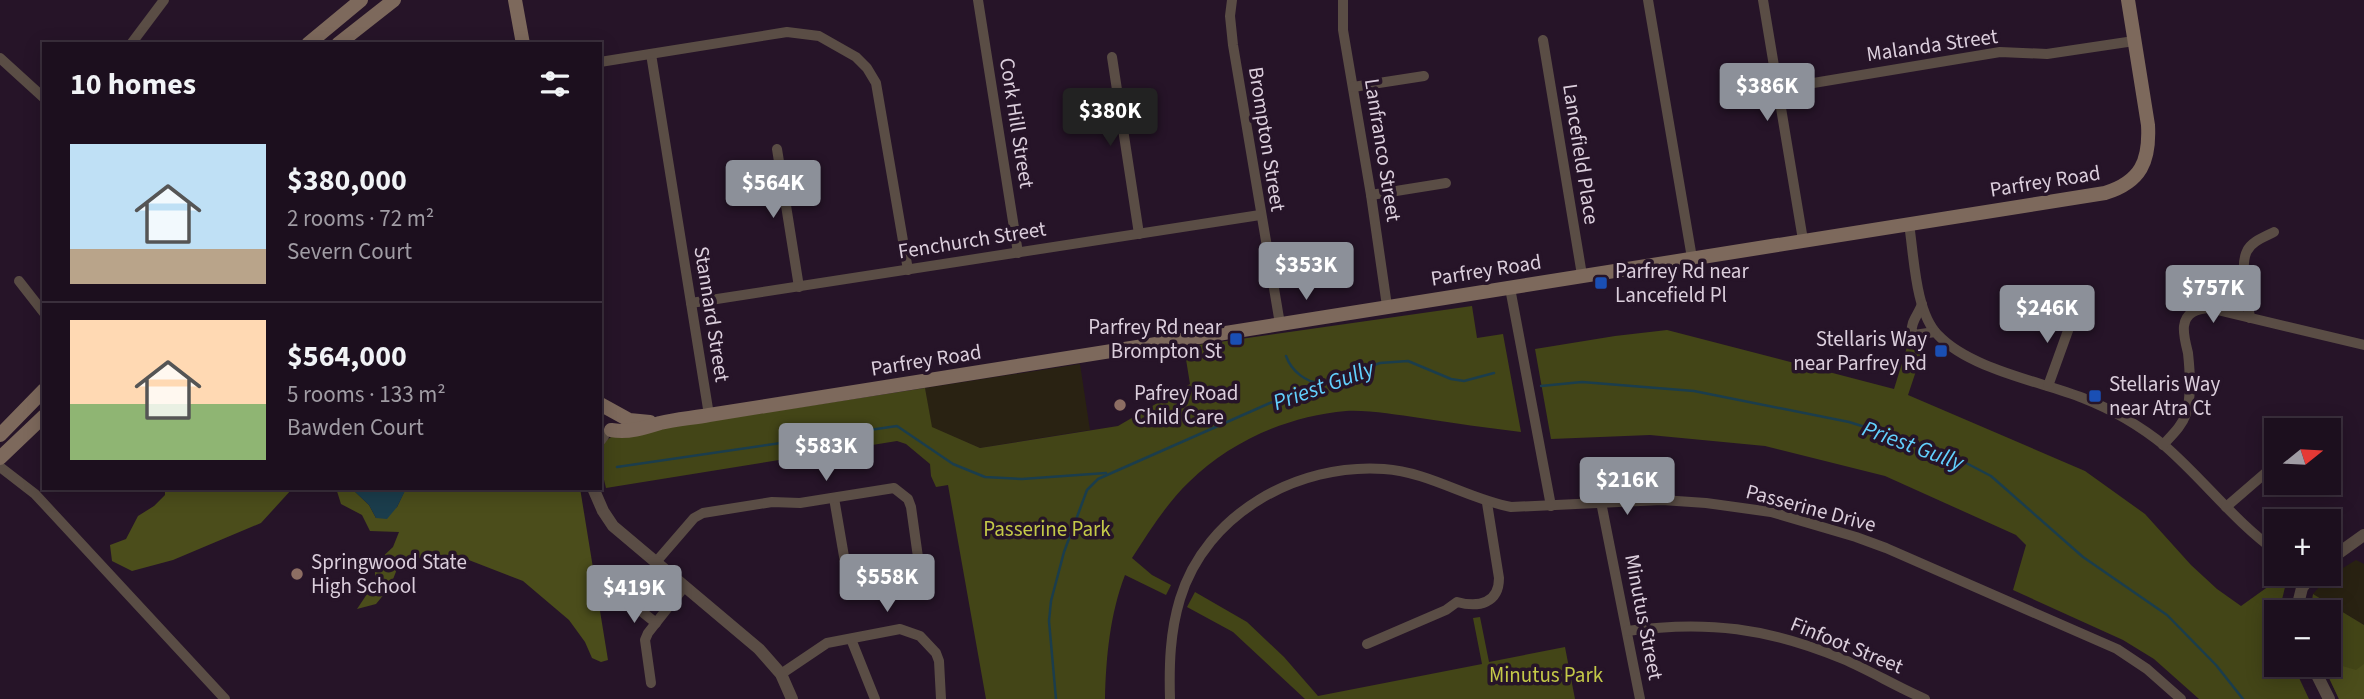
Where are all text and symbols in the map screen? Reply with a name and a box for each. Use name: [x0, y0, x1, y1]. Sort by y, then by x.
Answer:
street label: Malanda Street: [1864, 21, 2000, 69]
street label: Cork Hill Street: [992, 56, 1042, 190]
text: 10 homes: [70, 63, 196, 106]
pin: $386K: [1718, 64, 1816, 123]
icon: filters: [536, 65, 574, 103]
street label: Brompton Street: [1241, 65, 1293, 213]
text: $386K: [1736, 69, 1798, 102]
street label: Lanfranco Street: [1357, 76, 1409, 224]
street label: Lancefield Place: [1555, 81, 1607, 227]
pin: $380K: [1061, 88, 1159, 148]
text: $380K: [1079, 94, 1141, 127]
street label: Parfrey Road: [1987, 157, 2103, 205]
text: $380,000: [287, 159, 407, 202]
pin: $564K: [724, 160, 822, 220]
text: $564K: [742, 166, 804, 199]
icon: home: [126, 172, 210, 256]
text: 2 rooms · 72 m²: [287, 202, 434, 235]
street label: Fenchurch Street: [896, 214, 1048, 266]
text: Severn Court: [287, 235, 412, 268]
pin: $353K: [1257, 243, 1355, 302]
street label: Stannard Street: [686, 244, 738, 384]
street label: Parfrey Road: [1428, 246, 1544, 294]
text: $353K: [1275, 248, 1337, 281]
place label: Parfrey Rd near Lancefield Pl: [1615, 256, 1749, 310]
pin: $757K: [2164, 266, 2262, 325]
text: $757K: [2182, 271, 2244, 304]
marker: Parfrey Rd near Lancefield Pl: [1593, 275, 1609, 291]
pin: $246K: [1998, 286, 2096, 345]
text: $246K: [2016, 291, 2078, 324]
place label: Parfrey Rd near Brompton St: [1088, 312, 1223, 366]
place label: Stellaris Way near Parfrey Rd: [1793, 324, 1927, 378]
marker: Parfrey Rd near Brompton St: [1228, 331, 1244, 347]
text: $564,000: [287, 335, 407, 378]
street label: Parfrey Road: [868, 336, 984, 384]
marker: Stellaris Way near Parfrey Rd: [1933, 343, 1949, 359]
icon: home: [126, 348, 210, 432]
water label: Priest Gully: [1268, 351, 1380, 419]
place label: Stellaris Way near Atra Ct: [2109, 369, 2220, 423]
text: 5 rooms · 133 m²: [287, 378, 446, 411]
place label: Pafrey Road Child Care: [1134, 378, 1238, 432]
marker: Stellaris Way near Atra Ct: [2087, 388, 2103, 404]
marker: Pafrey Road Child Care: [1112, 397, 1128, 413]
text: Bawden Court: [287, 411, 424, 444]
water label: Priest Gully: [1858, 412, 1970, 480]
north arrow: [2264, 418, 2342, 495]
map controls: [2264, 418, 2341, 677]
pin: $583K: [777, 424, 875, 483]
text: $583K: [795, 429, 857, 462]
pin: $216K: [1578, 458, 1676, 517]
text: $216K: [1596, 463, 1658, 496]
street label: Passerine Drive: [1743, 476, 1879, 540]
button: +: [2264, 509, 2341, 586]
park label: Passerine Park: [983, 514, 1111, 544]
place label: Springwood State High School: [311, 547, 467, 601]
street label: Minutus Street: [1617, 552, 1671, 682]
pin: $558K: [838, 554, 936, 614]
text: $558K: [856, 560, 918, 593]
marker: Springwood State High School: [289, 566, 305, 582]
pin: $419K: [585, 566, 683, 625]
text: $419K: [603, 571, 665, 604]
button: −: [2264, 600, 2341, 677]
street label: Finfoot Street: [1786, 609, 1908, 681]
park label: Minutus Park: [1489, 660, 1604, 690]

